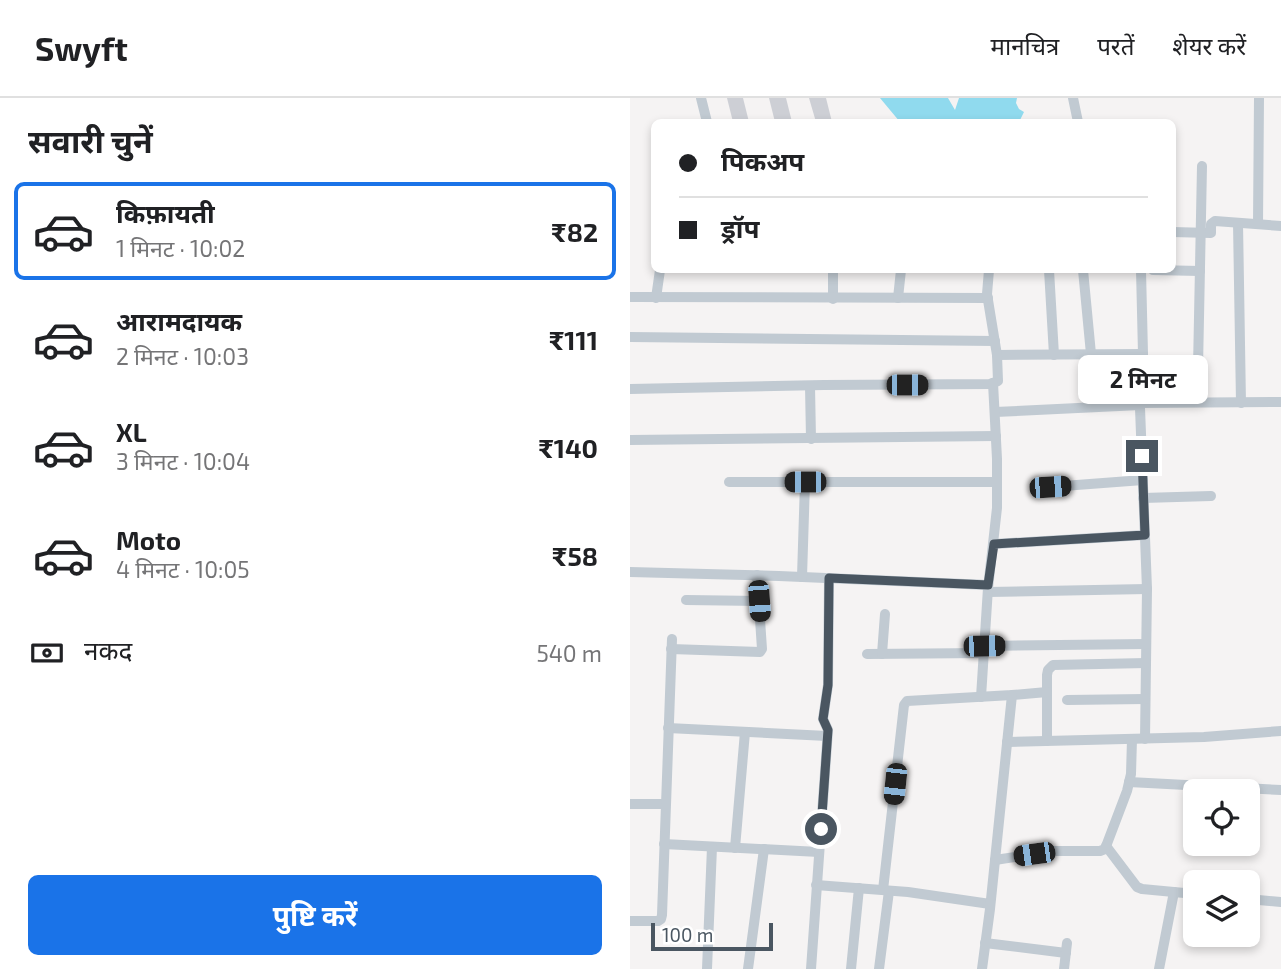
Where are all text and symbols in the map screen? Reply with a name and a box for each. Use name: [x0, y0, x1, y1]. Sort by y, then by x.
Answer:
text: Swyft: [35, 28, 128, 68]
text: मानचित्र: [991, 31, 1059, 60]
text: परतें: [1097, 31, 1134, 60]
text: शेयर करें: [1172, 31, 1246, 60]
text: सवारी चुनें: [28, 121, 153, 159]
text: पिकअप: [721, 145, 804, 176]
text: किफ़ायती: [116, 197, 215, 228]
icon: car: [32, 200, 95, 263]
text: ड्रॉप: [721, 212, 759, 243]
text: ₹82: [551, 216, 598, 247]
text: 1 मिनट · 10:02: [116, 234, 245, 262]
text: आरामदायक: [116, 305, 242, 336]
icon: car: [32, 308, 95, 371]
text: ₹111: [549, 324, 598, 355]
text: 2 मिनट · 10:03: [116, 342, 249, 370]
callout: 2 मिनट: [1077, 354, 1207, 404]
text: 2 मिनट: [1110, 365, 1176, 393]
car: [887, 375, 929, 396]
icon: car: [32, 416, 95, 479]
text: XL: [116, 416, 147, 447]
text: ₹140: [538, 432, 598, 463]
route end: [1126, 440, 1158, 472]
text: 3 मिनट · 10:04: [116, 447, 250, 475]
car: [785, 472, 827, 493]
car: [1029, 475, 1072, 499]
icon: car: [32, 524, 95, 587]
text: Moto: [116, 524, 181, 555]
text: ₹58: [552, 540, 598, 571]
text: 4 मिनट · 10:05: [116, 555, 250, 583]
car: [748, 579, 771, 623]
icon: cash: [28, 634, 66, 672]
text: नकद: [84, 634, 132, 665]
car: [963, 635, 1006, 657]
text: 540 m: [536, 639, 602, 667]
car: [883, 762, 908, 806]
map controls: [1183, 779, 1260, 947]
button: locate: [1183, 779, 1260, 856]
route start: [805, 813, 837, 845]
car: [1012, 841, 1057, 867]
button: layers: [1183, 870, 1260, 947]
button: पुष्टि करें: [28, 875, 602, 955]
scale bar: [651, 920, 774, 952]
text: 100 m: [662, 923, 713, 946]

